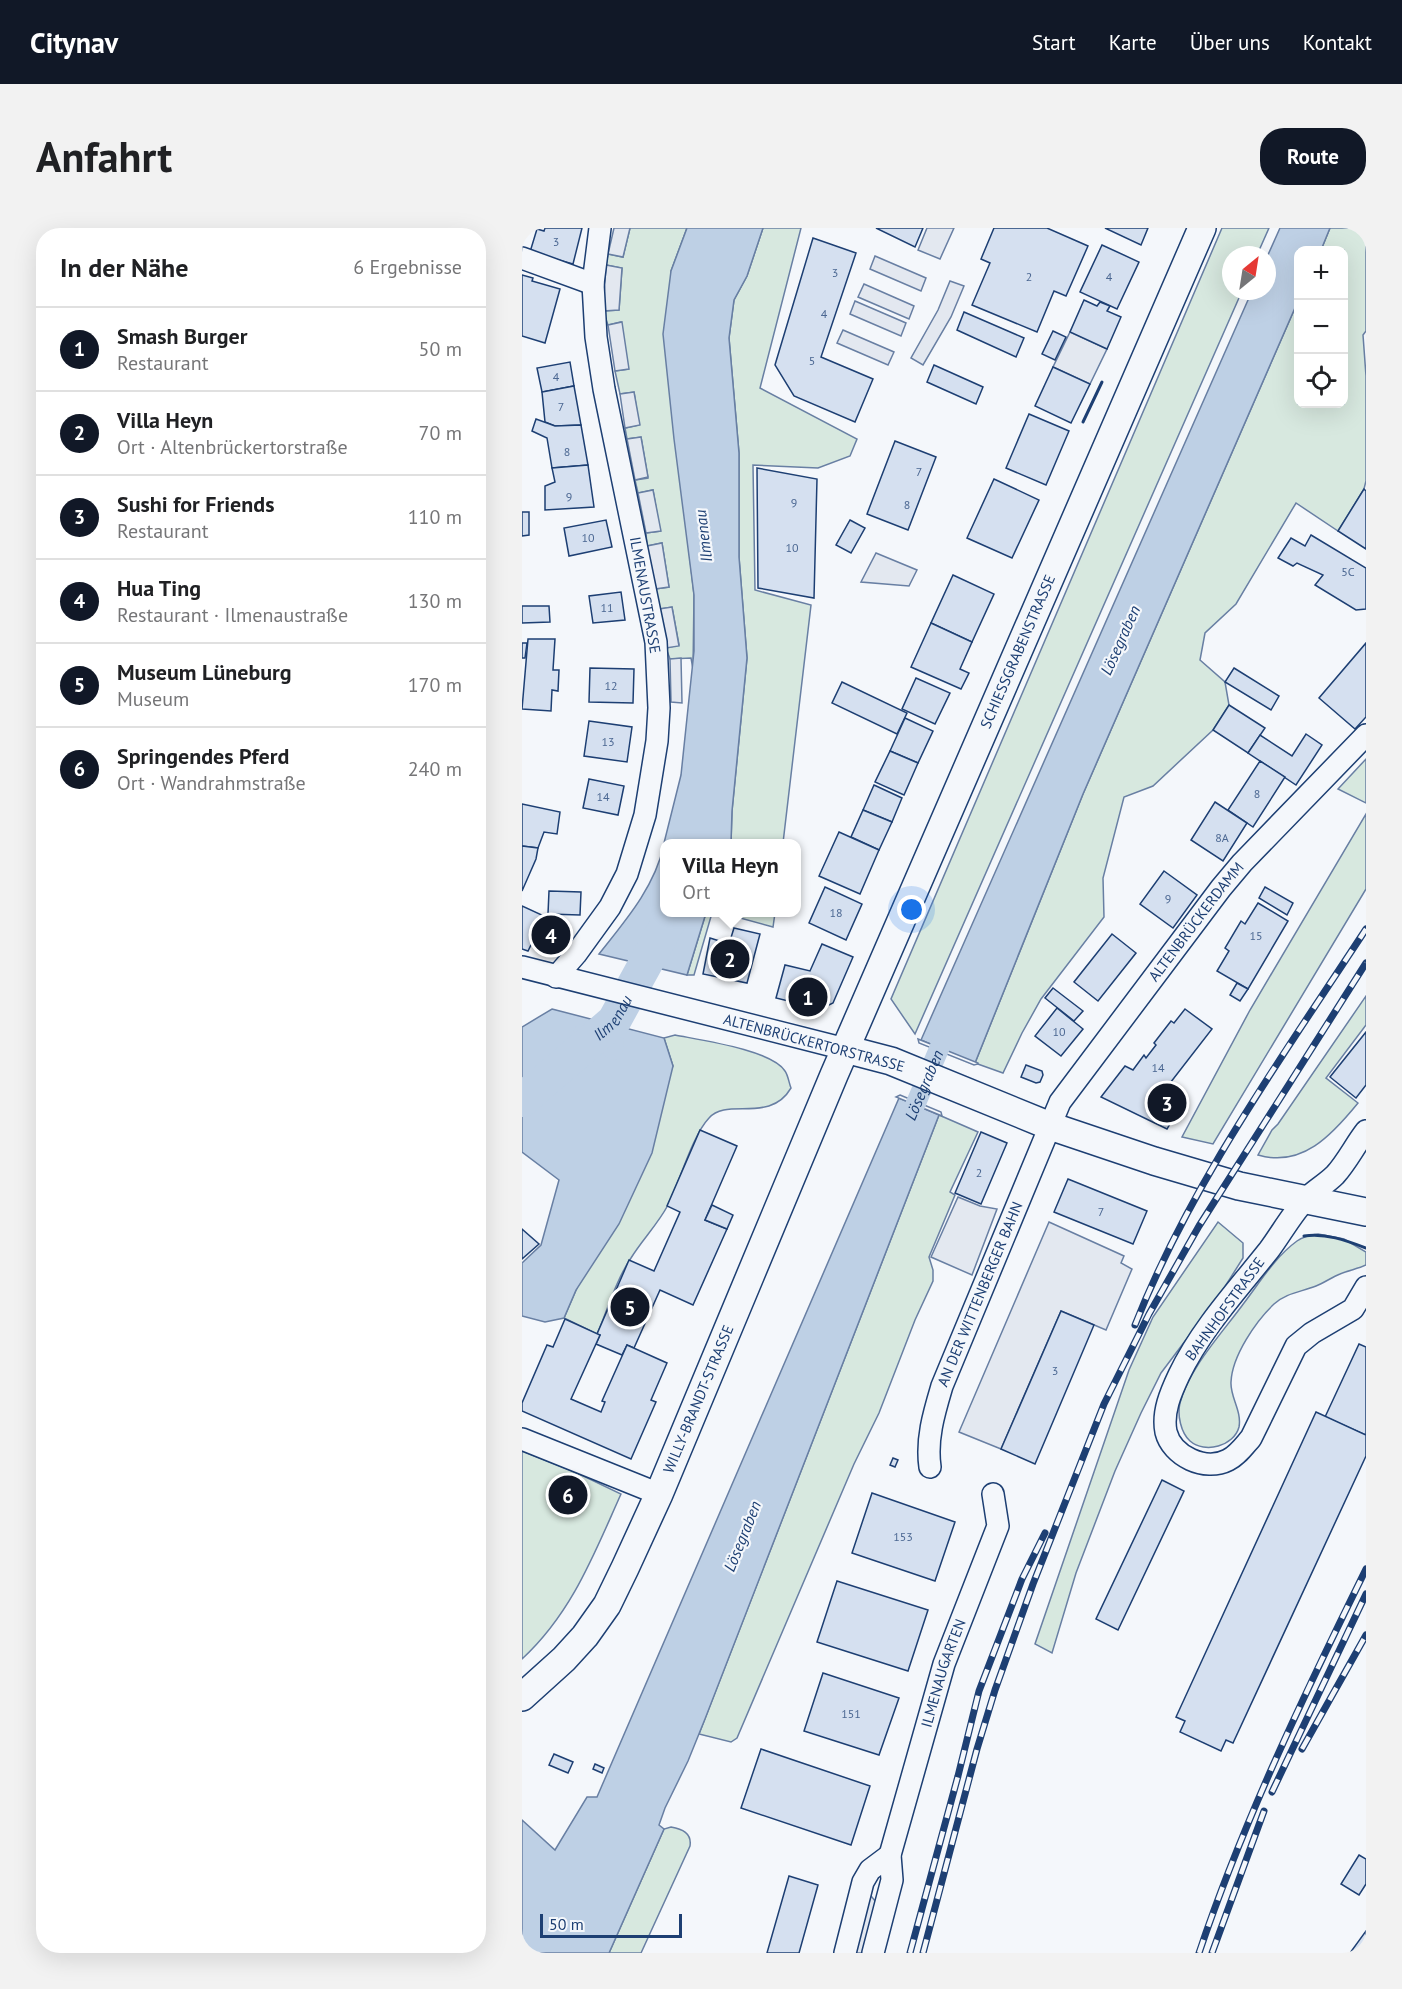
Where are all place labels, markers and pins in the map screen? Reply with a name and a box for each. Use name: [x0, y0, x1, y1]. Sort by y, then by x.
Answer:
pin: 4: [531, 912, 570, 958]
pin: 2: [710, 936, 750, 982]
pin: 1: [788, 974, 828, 1020]
pin: 3: [1148, 1080, 1186, 1126]
pin: 5: [610, 1284, 650, 1330]
pin: 6: [548, 1472, 588, 1518]

